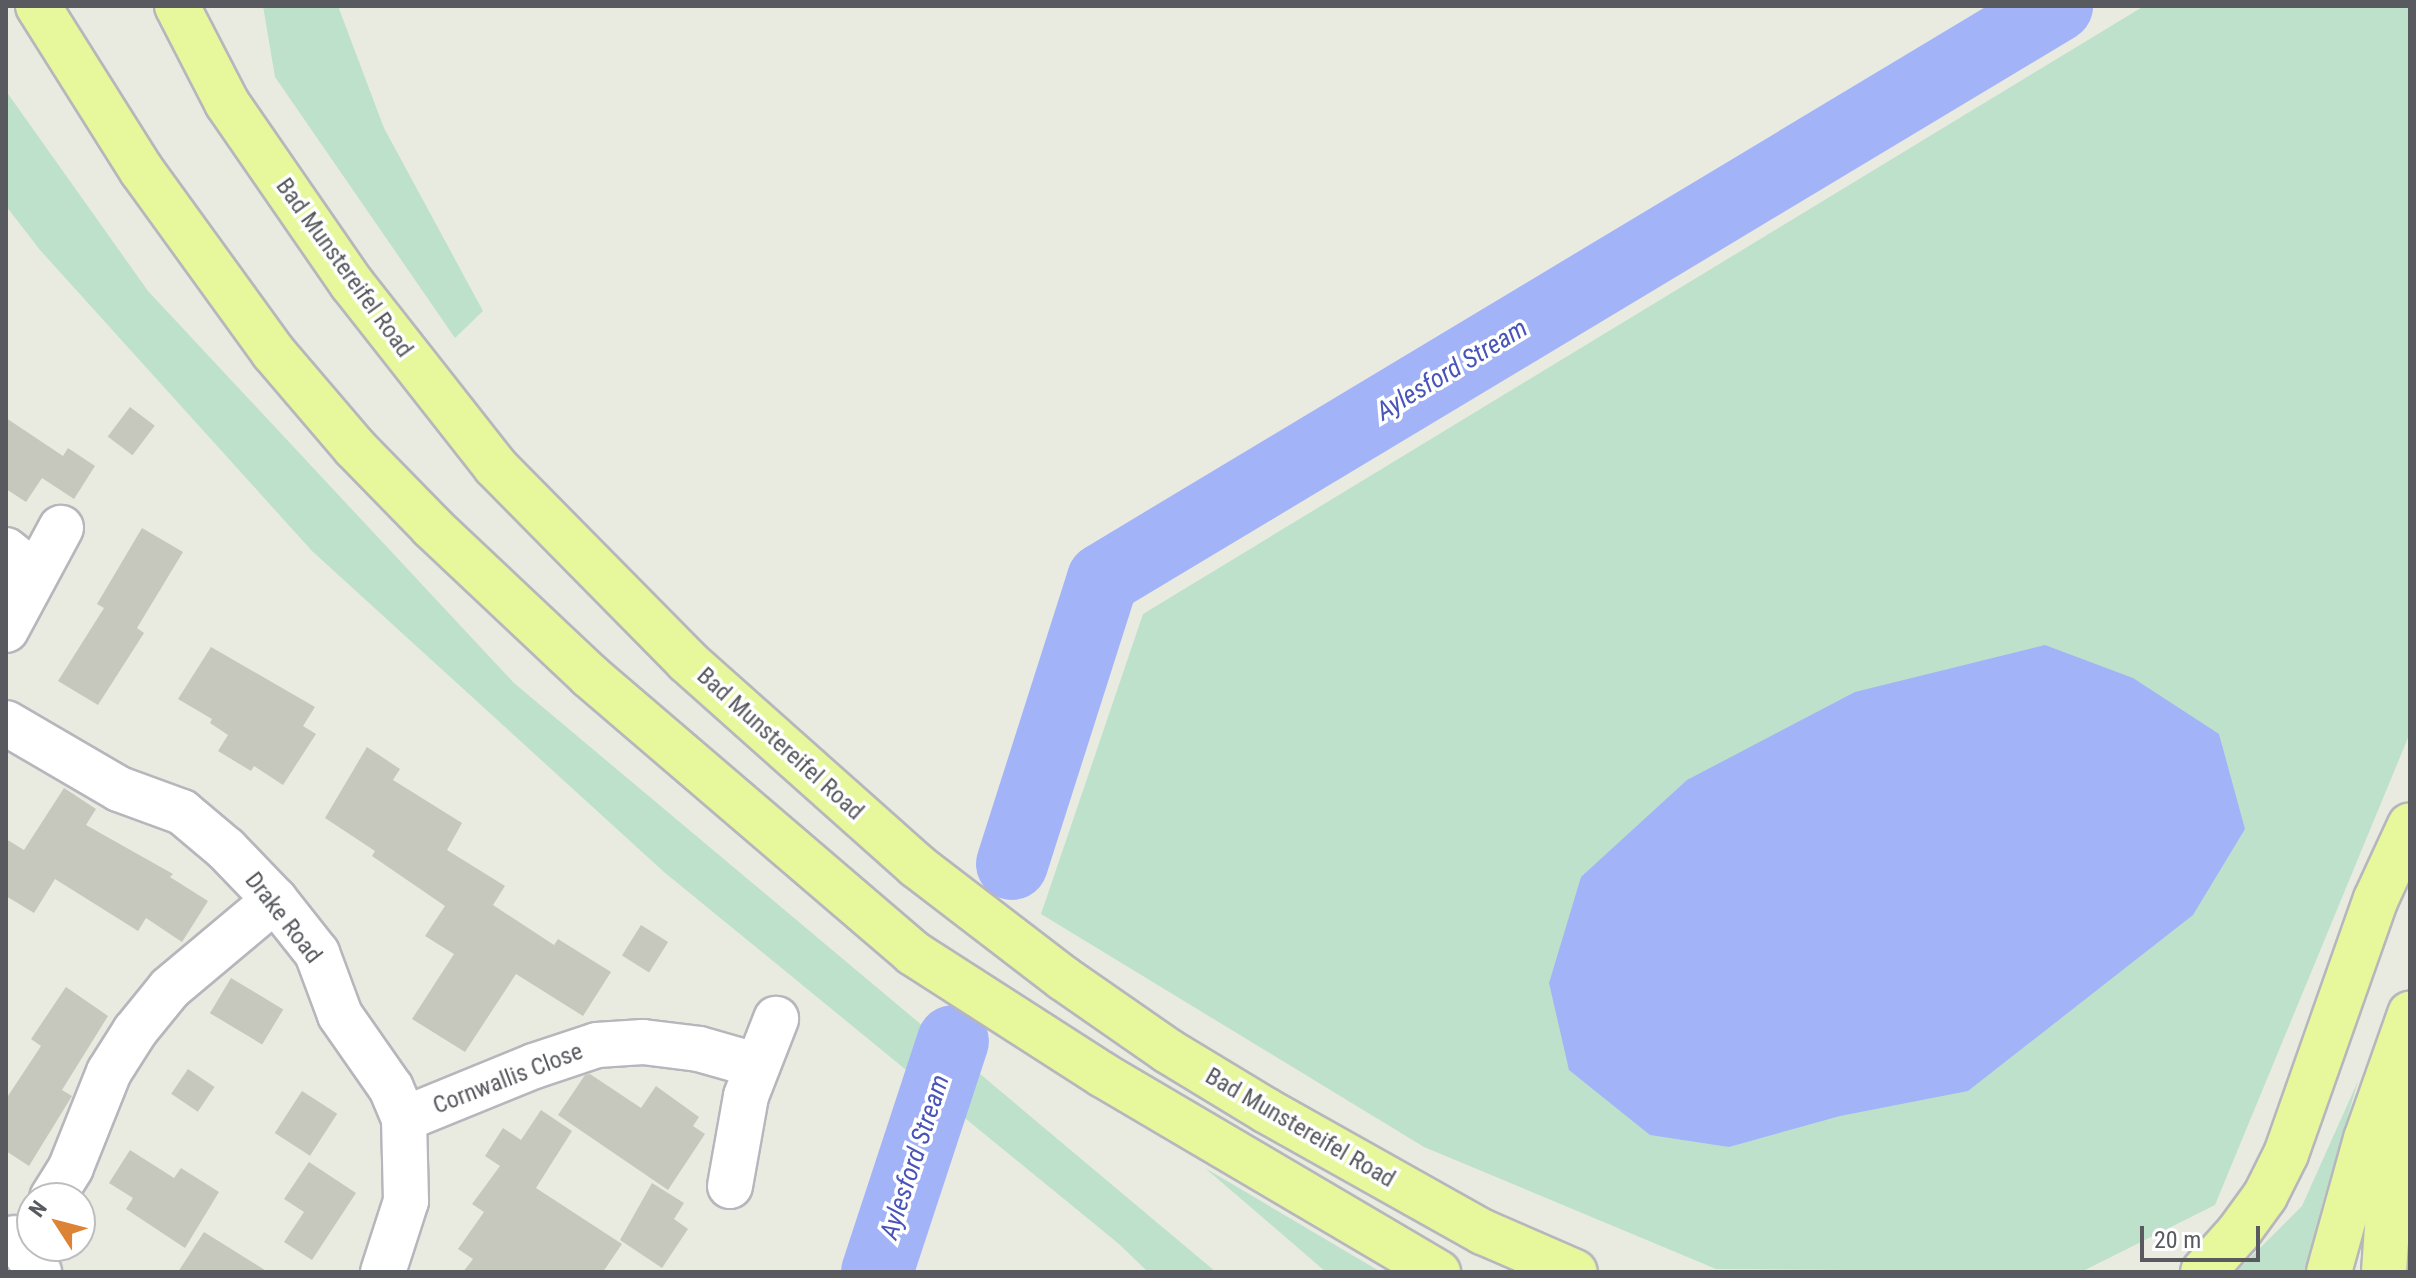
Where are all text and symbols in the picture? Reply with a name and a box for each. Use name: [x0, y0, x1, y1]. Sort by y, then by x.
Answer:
street label: Bad Munstereifel Road: [269, 173, 419, 363]
water label: Aylesford Stream: [1371, 313, 1533, 427]
street label: Bad Munstereifel Road: [691, 662, 869, 826]
street label: Drake Road: [239, 867, 327, 969]
street label: Cornwallis Close: [429, 1037, 587, 1121]
street label: Bad Munstereifel Road: [1200, 1062, 1400, 1194]
water label: Aylesford Stream: [874, 1071, 956, 1243]
north arrow: [16, 1182, 96, 1262]
text: N: [24, 1196, 52, 1222]
scale bar: [2144, 1210, 2264, 1260]
text: 20 m: [2154, 1226, 2201, 1254]

